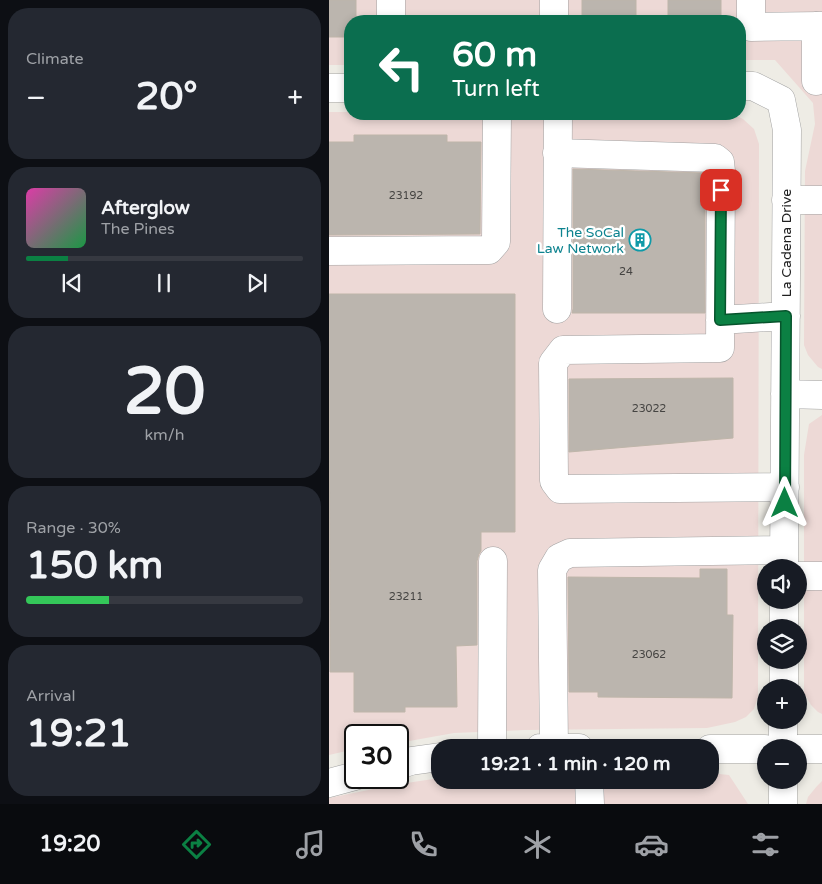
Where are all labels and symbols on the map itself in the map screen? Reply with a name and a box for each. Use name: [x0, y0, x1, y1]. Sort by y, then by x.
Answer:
pin: [700, 169, 742, 211]
house number: 23192: [389, 189, 423, 202]
street label: La Cadena Drive: [778, 189, 795, 297]
place label: The SoCal Law Network: [537, 224, 624, 257]
building icon: The SoCal Law Network: [628, 228, 652, 252]
house number: 24: [619, 265, 633, 278]
house number: 23022: [632, 402, 666, 415]
position arrow: [758, 476, 810, 528]
house number: 23211: [389, 590, 423, 603]
house number: 23062: [632, 648, 666, 661]
speed limit sign: 30: [344, 724, 409, 789]

